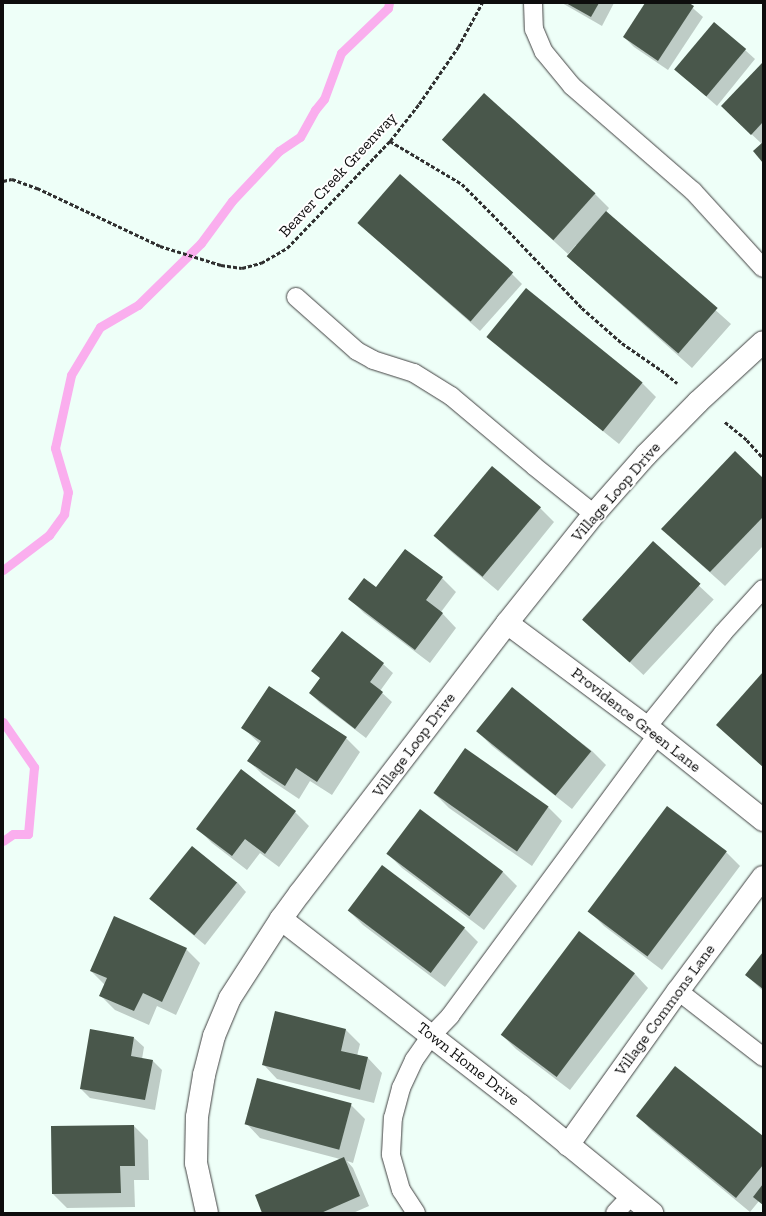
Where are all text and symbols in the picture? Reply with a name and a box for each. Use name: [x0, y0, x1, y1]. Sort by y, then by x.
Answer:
street label: Beaver Creek Greenway: [275, 109, 401, 241]
street label: Village Loop Drive: [567, 438, 665, 546]
street label: Providence Green Lane: [567, 663, 705, 777]
street label: Village Loop Drive: [368, 689, 460, 801]
street label: Village Commons Lane: [611, 940, 719, 1080]
street label: Town Home Drive: [413, 1018, 523, 1110]

